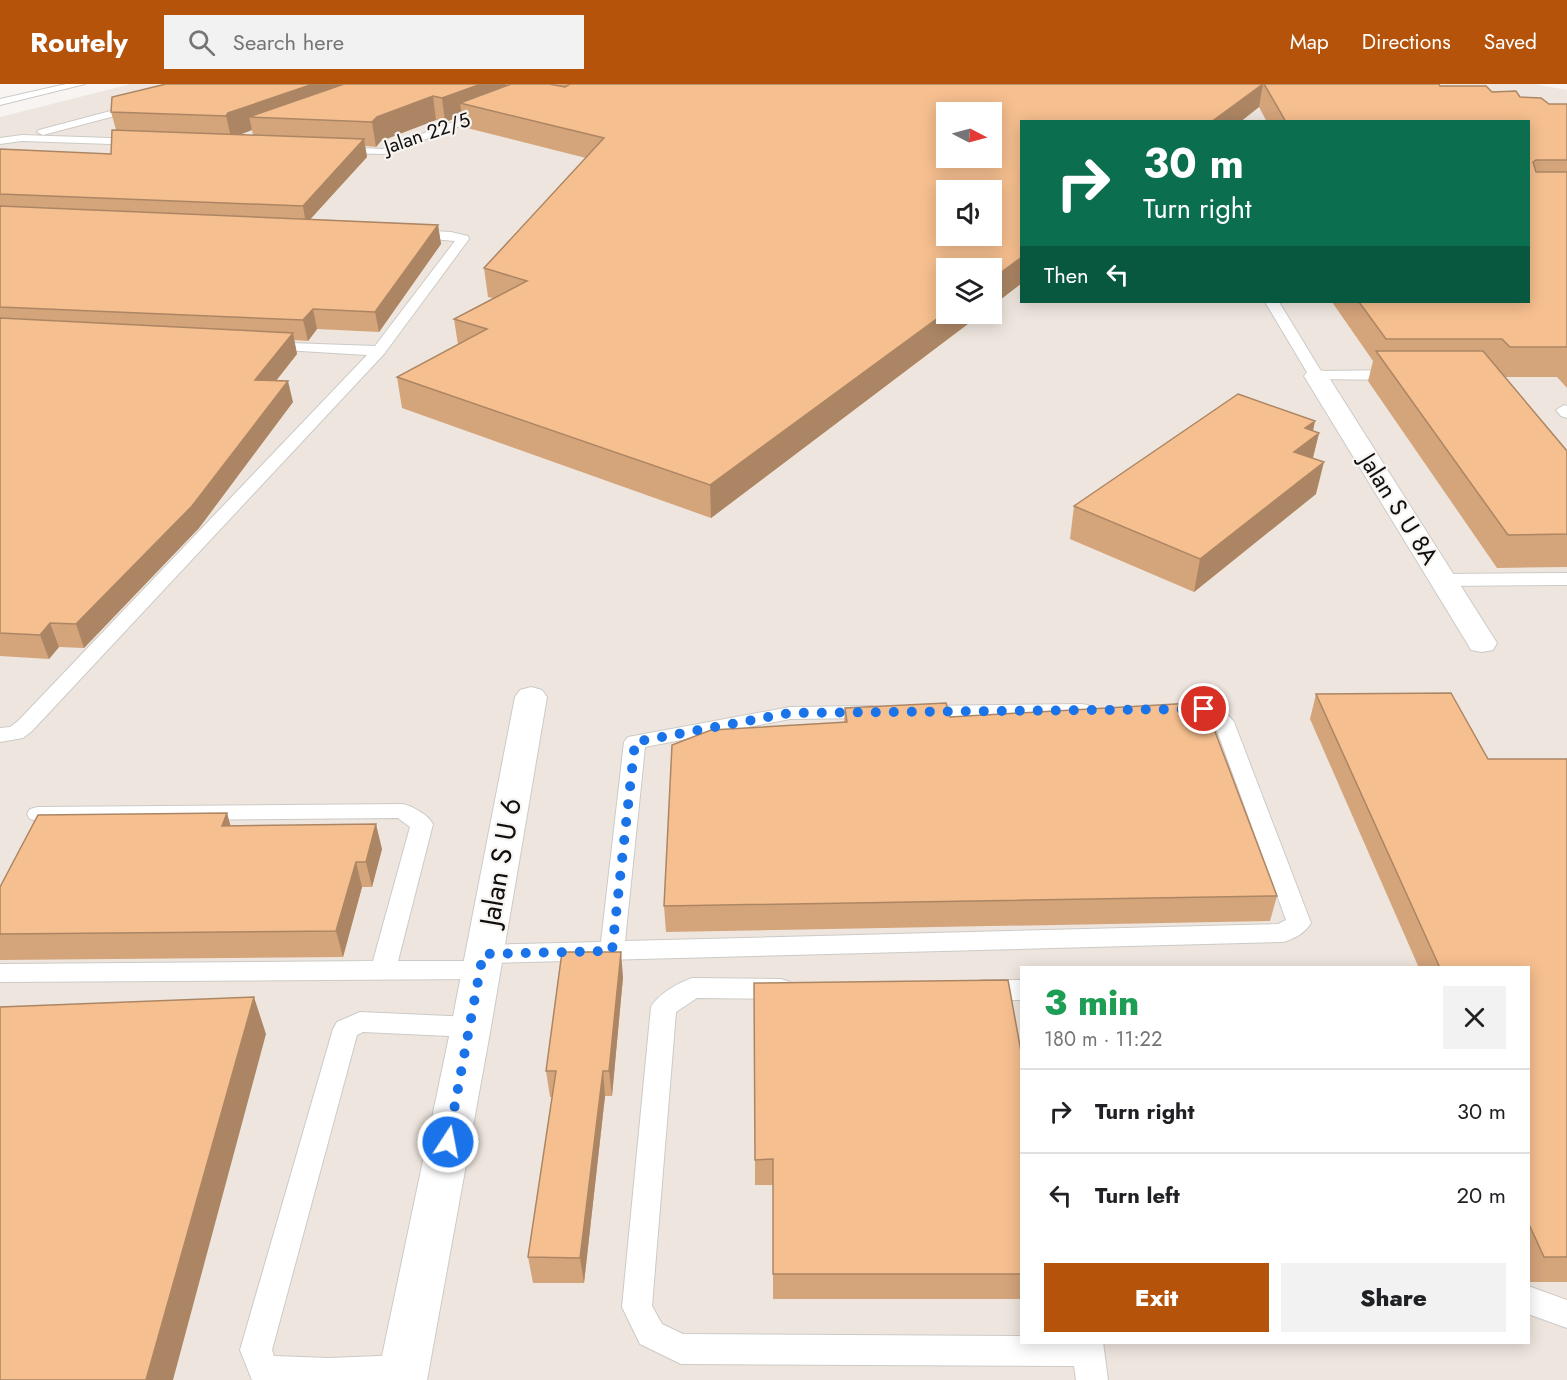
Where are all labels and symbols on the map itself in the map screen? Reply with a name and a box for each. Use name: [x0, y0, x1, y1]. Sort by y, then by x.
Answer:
north arrow: [936, 102, 1002, 168]
street label: Jalan 22/5: [377, 105, 474, 163]
street label: Jalan S U 8A: [1350, 444, 1448, 571]
pin: [1178, 683, 1229, 734]
street label: Jalan S U 6: [468, 795, 532, 933]
position arrow: [416, 1110, 480, 1174]

